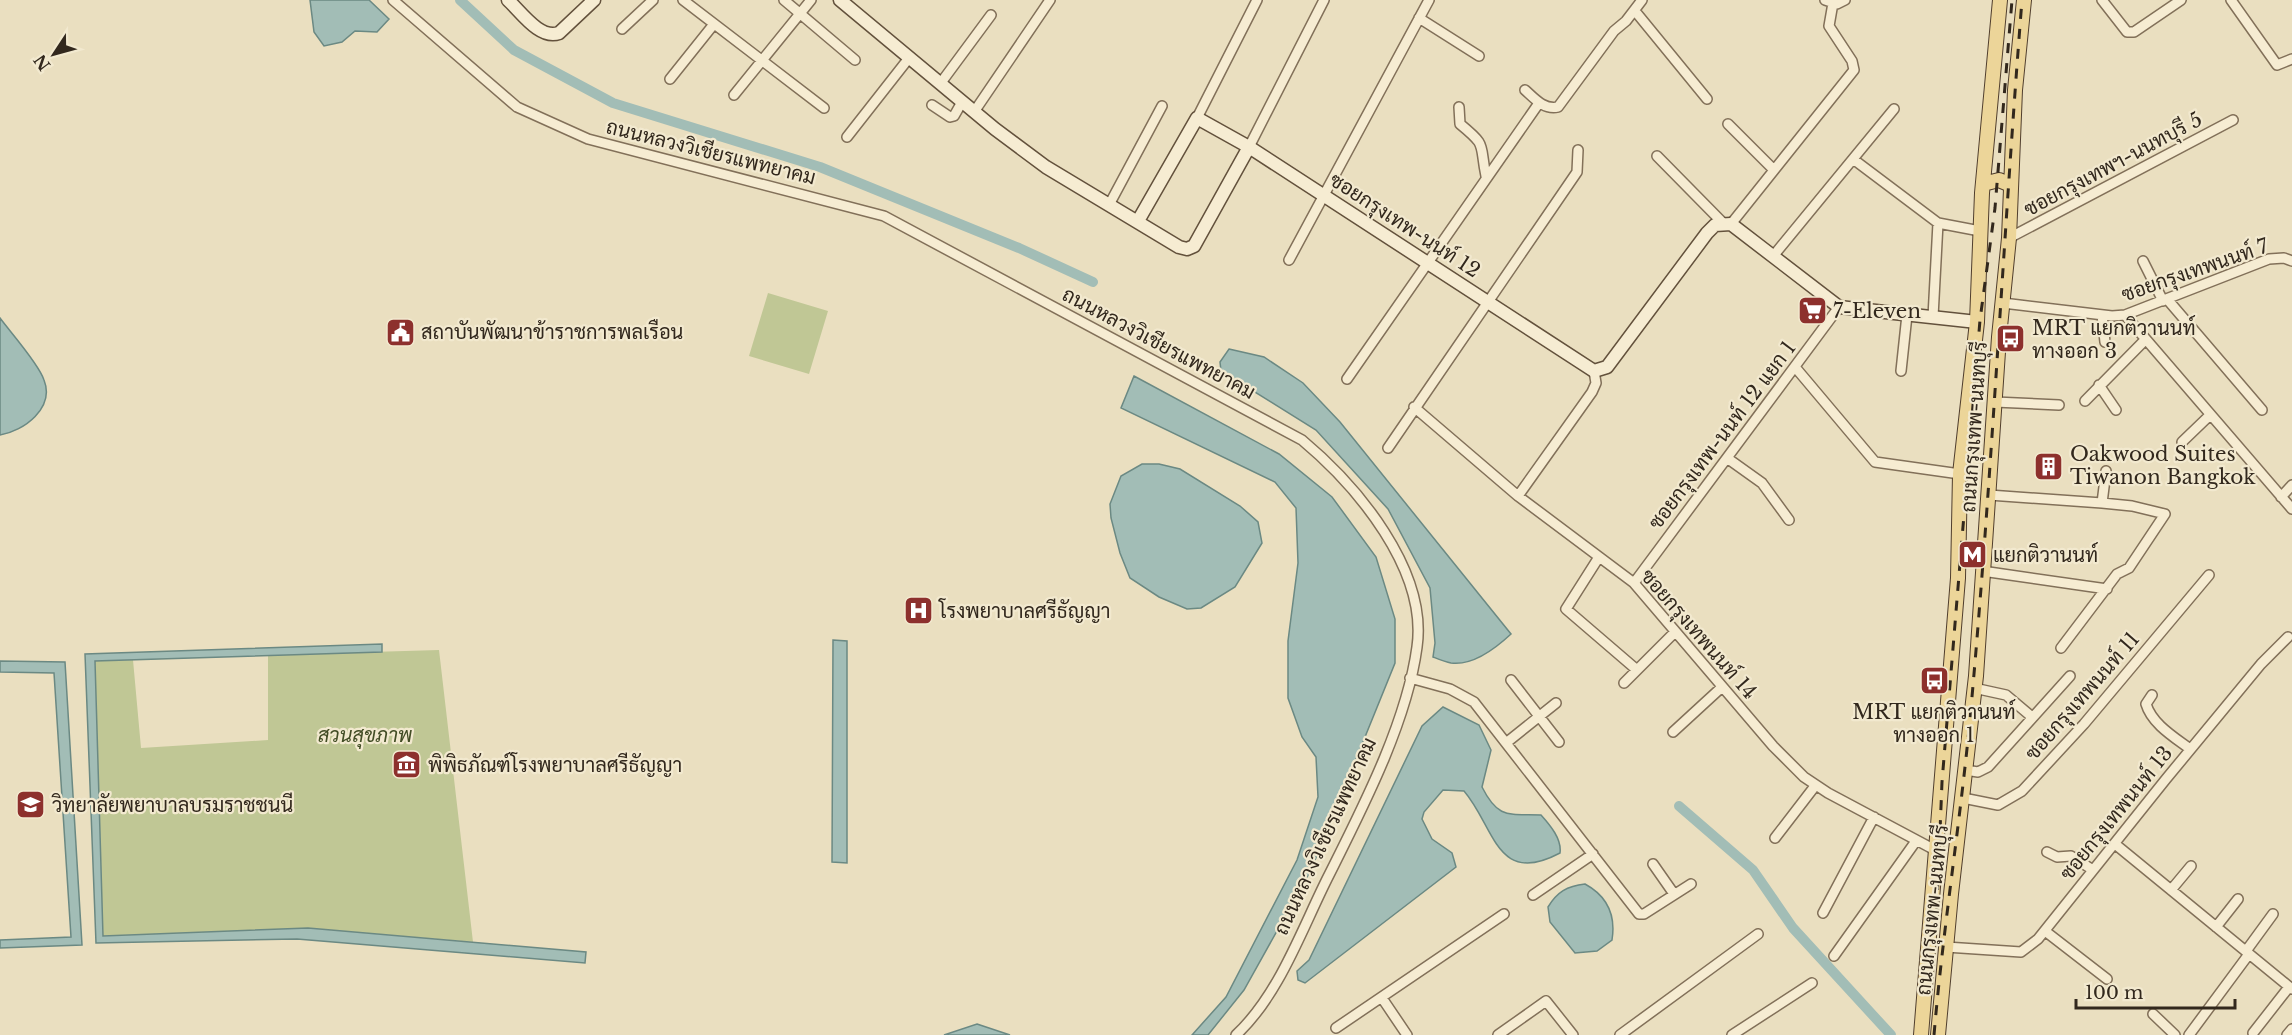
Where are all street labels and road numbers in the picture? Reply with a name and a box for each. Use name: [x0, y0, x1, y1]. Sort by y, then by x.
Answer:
street label: ซอยกรุงเทพฯ-นนทบุรี 5: [2019, 106, 2207, 223]
street label: ถนนหลวงวิเชียรแพทยาคม: [604, 113, 818, 190]
street label: ซอยกรุงเทพ-นนท์ 12: [1324, 166, 1486, 284]
street label: ซอยกรุงเทพนนท์ 7: [2118, 231, 2273, 308]
street label: ถนนหลวงวิเชียรแพทยาคม: [1058, 281, 1260, 404]
street label: ซอยกรุงเทพ-นนท์ 12 แยก 1: [1642, 335, 1802, 535]
street label: ถนนกรุงเทพ-นนทบุรี: [1955, 341, 1994, 514]
street label: ซอยกรุงเทพนนท์ 14: [1634, 563, 1764, 705]
street label: ซอยกรุงเทพนนท์ 11: [2018, 626, 2146, 766]
street label: ถนนหลวงวิเชียรแพทยาคม: [1268, 733, 1381, 939]
street label: ซอยกรุงเทพนนท์ 13: [2053, 740, 2179, 886]
street label: ถนนกรุงเทพ-นนทบุรี: [1910, 823, 1955, 997]

